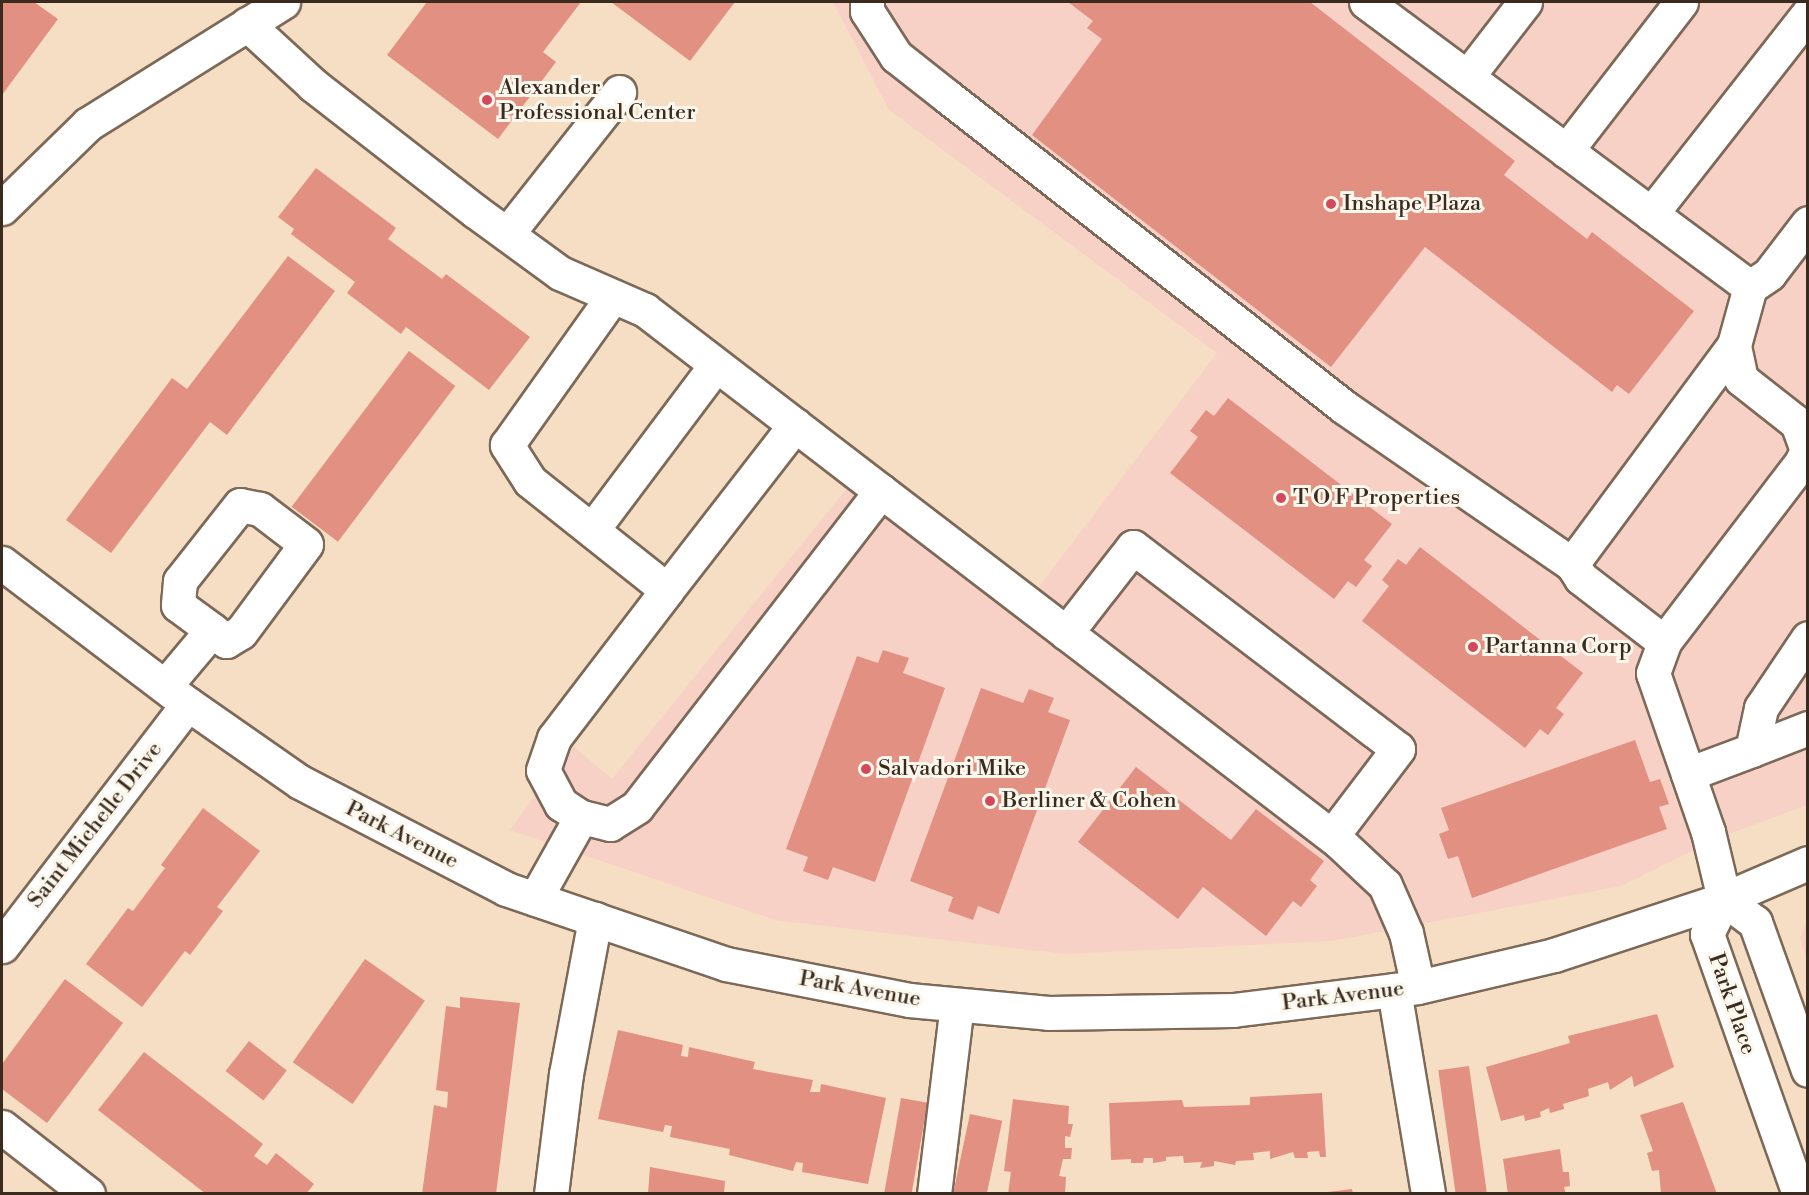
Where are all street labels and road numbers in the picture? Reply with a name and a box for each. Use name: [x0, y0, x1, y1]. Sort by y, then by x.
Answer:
street label: Saint Michelle Drive: [22, 737, 168, 913]
street label: Park Avenue: [341, 795, 463, 875]
street label: Park Place: [1702, 950, 1762, 1058]
street label: Park Avenue: [797, 965, 923, 1013]
street label: Park Avenue: [1280, 975, 1406, 1017]

